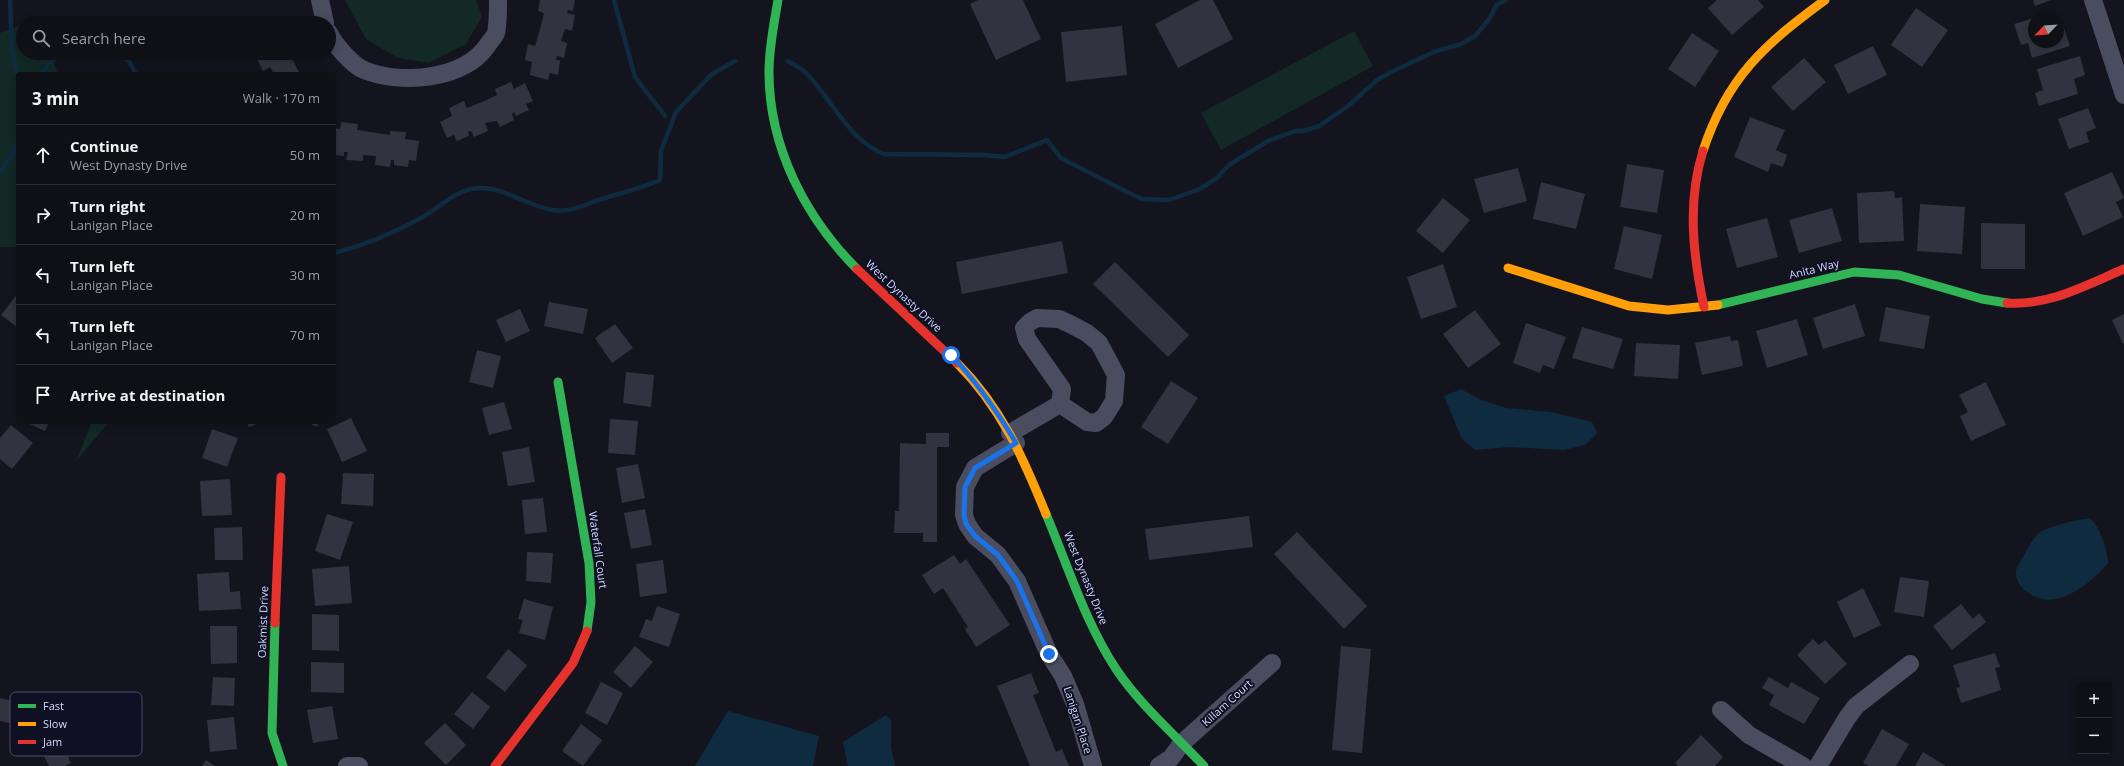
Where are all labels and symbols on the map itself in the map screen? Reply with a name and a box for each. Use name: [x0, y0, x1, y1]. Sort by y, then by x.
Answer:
north arrow: [2028, 12, 2064, 48]
street label: Anita Way: [1787, 255, 1841, 282]
street label: West Dynasty Drive: [863, 256, 946, 335]
route start: [942, 346, 960, 364]
street label: Waterfall Court: [586, 510, 611, 590]
street label: West Dynasty Drive: [1061, 529, 1112, 627]
street label: Oakmist Drive: [254, 586, 271, 658]
route end: [1040, 645, 1058, 663]
street label: Killam Court: [1198, 676, 1255, 729]
street label: Lanigan Place: [1061, 684, 1096, 755]
legend: [10, 692, 142, 756]
text: Fast: [43, 698, 64, 713]
text: Slow: [43, 716, 67, 731]
text: Jam: [42, 734, 62, 749]

